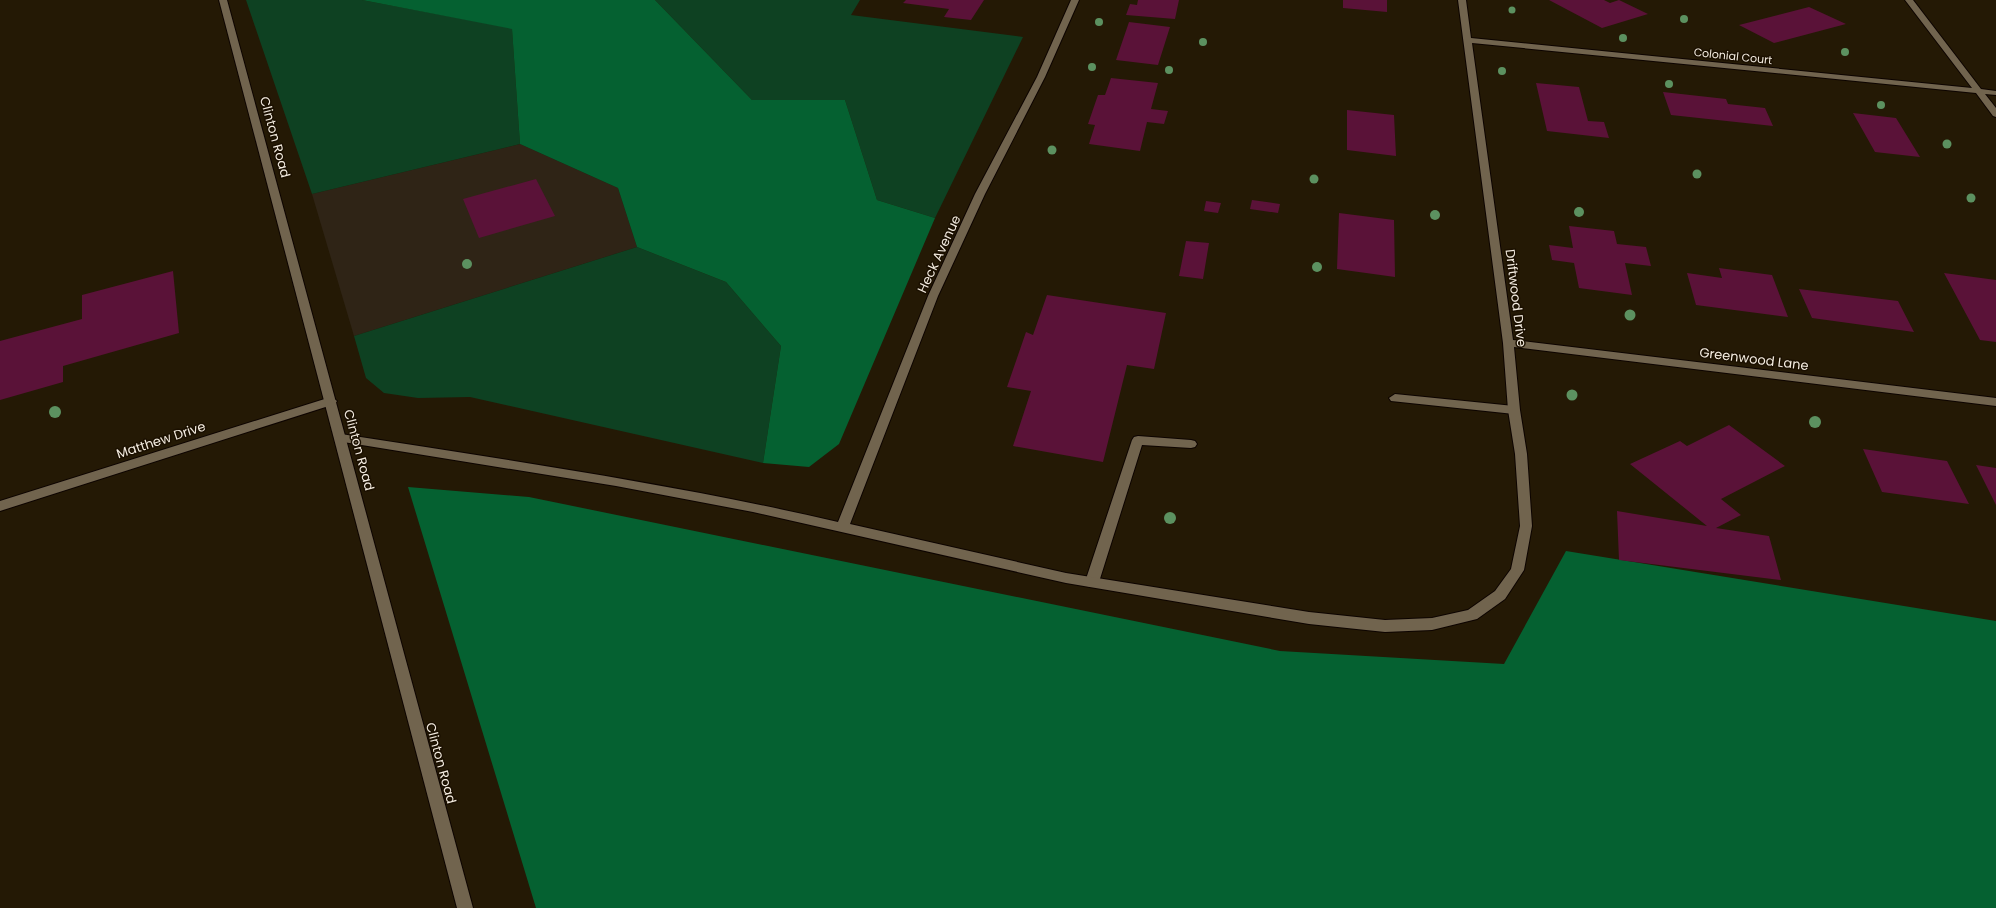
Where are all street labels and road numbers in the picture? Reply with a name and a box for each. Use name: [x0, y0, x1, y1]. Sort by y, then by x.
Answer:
street label: Colonial Court: [1693, 44, 1773, 68]
street label: Clinton Road: [255, 94, 295, 180]
street label: Heck Avenue: [913, 212, 965, 296]
street label: Driftwood Drive: [1501, 248, 1531, 348]
street label: Greenwood Lane: [1698, 343, 1810, 375]
street label: Clinton Road: [339, 407, 379, 493]
street label: Matthew Drive: [114, 417, 208, 463]
street label: Clinton Road: [421, 720, 461, 806]

